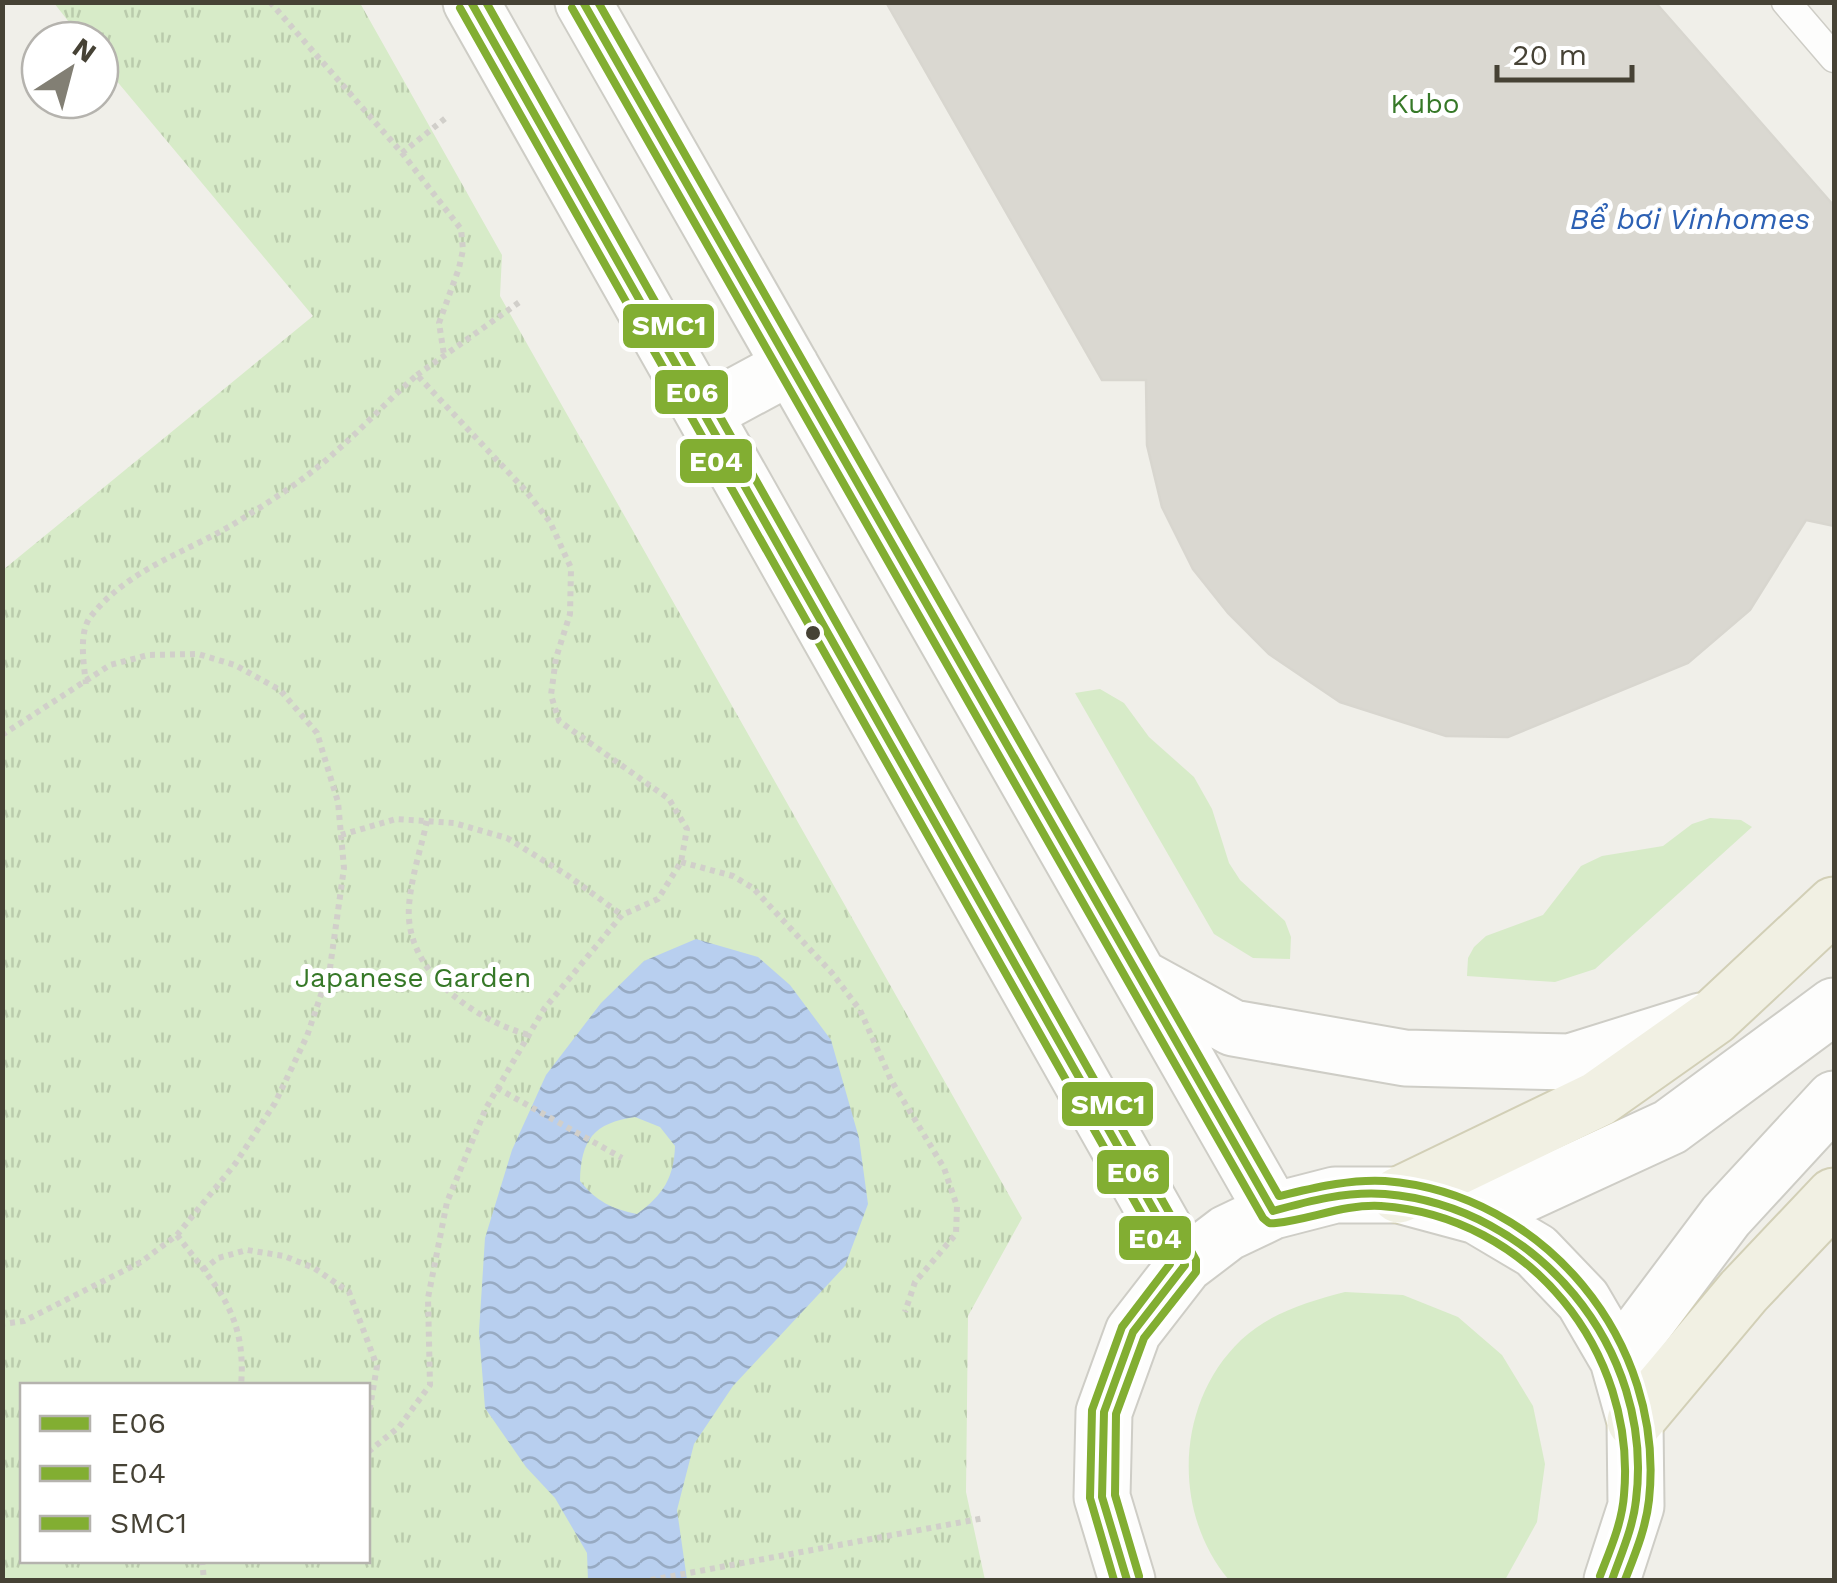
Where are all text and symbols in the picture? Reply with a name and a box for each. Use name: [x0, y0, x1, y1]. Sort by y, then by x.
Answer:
north arrow: [20, 20, 120, 120]
scale bar: [1497, 20, 1632, 82]
text: N: [66, 31, 102, 70]
text: 20 m: [1512, 37, 1587, 72]
park label: Kubo: [1390, 87, 1460, 120]
water label: Bể bơi Vinhomes: [1570, 201, 1810, 236]
line badge: SMC1: [621, 302, 716, 350]
text: SMC1: [632, 309, 706, 342]
line badge: E06: [653, 368, 730, 416]
text: E06: [666, 376, 718, 409]
line badge: E04: [678, 437, 754, 485]
text: E04: [689, 445, 743, 478]
unlabelled marker: [803, 623, 823, 643]
park label: Japanese Garden: [295, 961, 531, 994]
line badge: SMC1: [1060, 1080, 1155, 1128]
text: SMC1: [1071, 1088, 1145, 1121]
line badge: E06: [1095, 1148, 1171, 1196]
text: E06: [1107, 1156, 1159, 1189]
line badge: E04: [1117, 1214, 1193, 1262]
text: E04: [1128, 1222, 1182, 1255]
legend: [20, 1383, 370, 1563]
text: E06: [110, 1405, 166, 1440]
text: E04: [110, 1455, 166, 1490]
text: SMC1: [110, 1505, 187, 1540]

